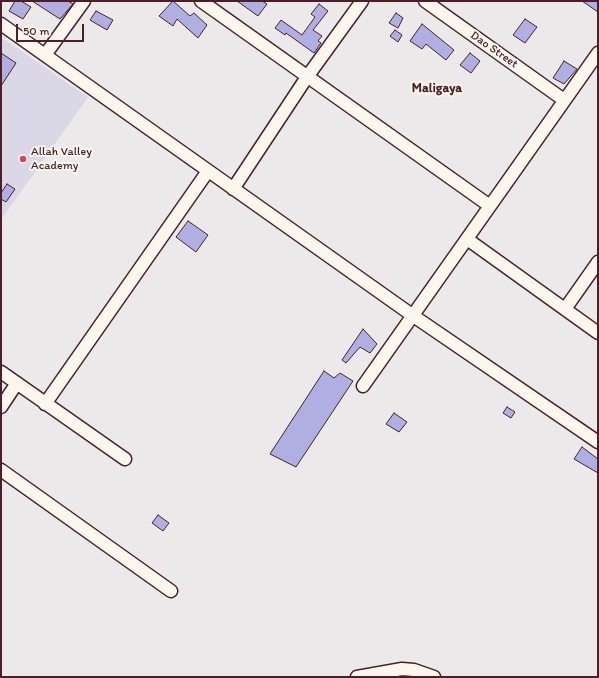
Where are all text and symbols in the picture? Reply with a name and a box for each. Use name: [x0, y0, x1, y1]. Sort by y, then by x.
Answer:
scale bar: [18, 16, 86, 42]
text: 50 m: [23, 24, 49, 38]
street label: Dao Street: [467, 28, 521, 72]
district label: Maligaya: [412, 81, 462, 97]
place label: Allah Valley Academy: [31, 145, 92, 173]
marker: Allah Valley Academy: [18, 154, 28, 164]

